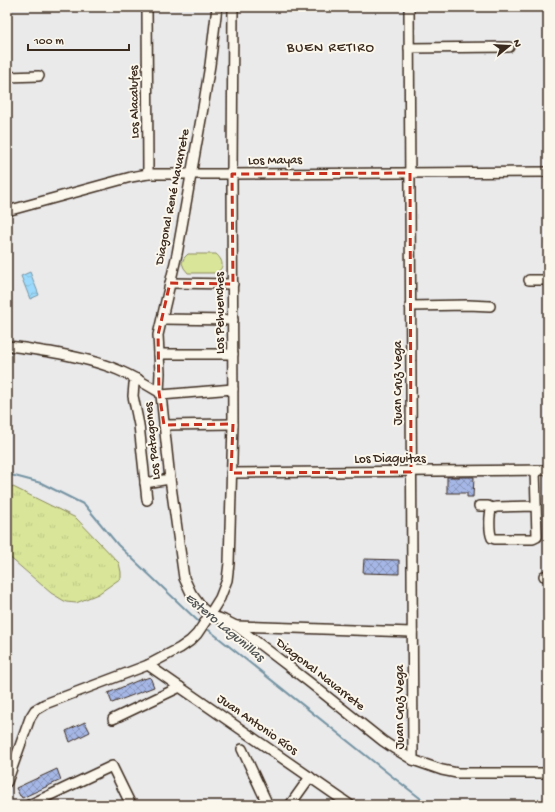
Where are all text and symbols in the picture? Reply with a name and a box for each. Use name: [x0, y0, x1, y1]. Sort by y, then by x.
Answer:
scale bar: [28, 26, 129, 52]
north arrow: [489, 26, 529, 66]
text: 100 m: [33, 35, 64, 49]
text: N: [510, 38, 523, 49]
district label: BUEN RETIRO: [286, 40, 375, 57]
street label: Los Alacalufes: [127, 64, 143, 139]
street label: Diagonal René Navarrete: [152, 128, 194, 267]
street label: Los Mayas: [248, 153, 303, 169]
street label: Los Pehuenches: [213, 271, 228, 354]
street label: Juan Cruz Vega: [391, 340, 406, 425]
street label: Los Patagones: [141, 400, 165, 481]
street label: Los Diaguitas: [354, 452, 427, 467]
water label: Estero Lagunillas: [181, 590, 269, 667]
street label: Diagonal Navarrete: [272, 635, 368, 715]
street label: Juan Cruz Vega: [393, 664, 408, 749]
street label: Juan Antonio Ríos: [214, 692, 301, 759]

